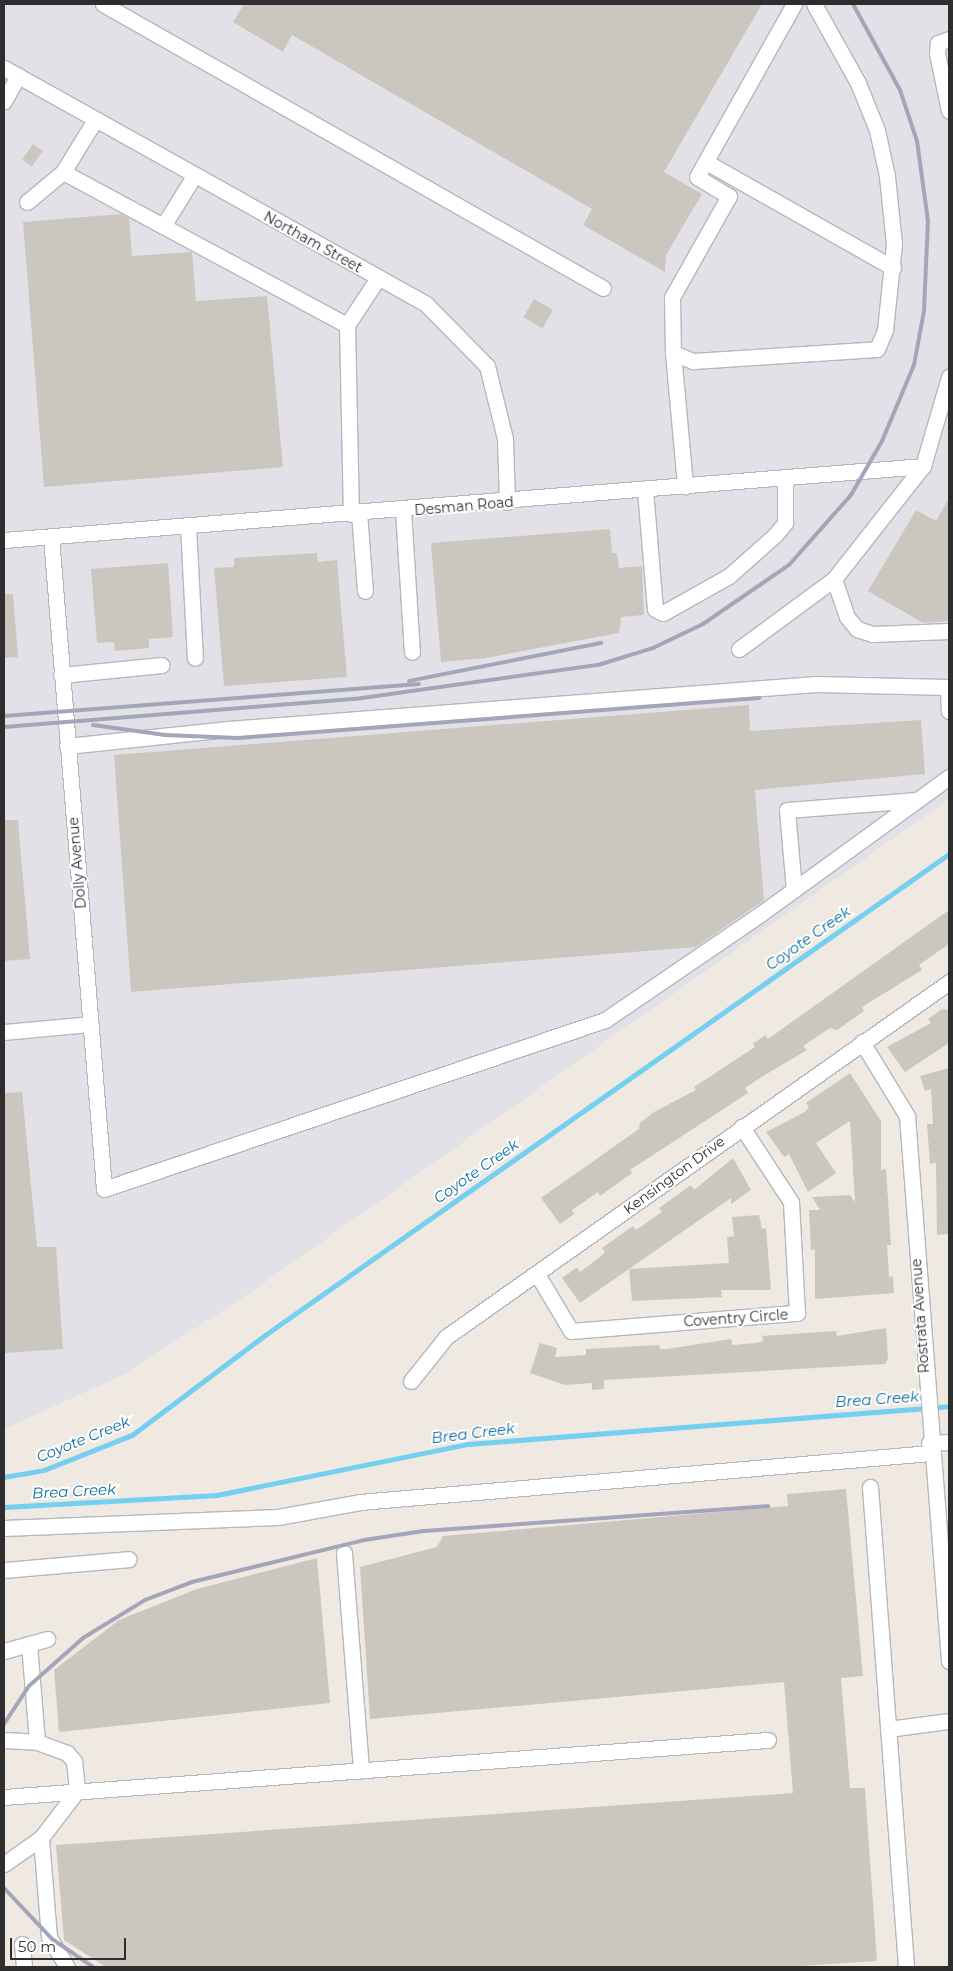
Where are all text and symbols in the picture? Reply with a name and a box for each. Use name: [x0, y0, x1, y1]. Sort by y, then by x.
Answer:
street label: Northam Street: [261, 208, 365, 276]
street label: Desman Road: [414, 493, 514, 519]
street label: Dolly Avenue: [65, 816, 89, 910]
water label: Coyote Creek: [762, 902, 854, 974]
street label: Kensington Drive: [620, 1133, 728, 1217]
water label: Coyote Creek: [430, 1135, 522, 1207]
street label: Rostrata Avenue: [908, 1258, 932, 1374]
street label: Coventry Circle: [683, 1306, 789, 1330]
water label: Brea Creek: [835, 1387, 919, 1411]
water label: Coyote Creek: [34, 1412, 132, 1466]
water label: Brea Creek: [430, 1419, 516, 1447]
water label: Brea Creek: [32, 1480, 116, 1502]
scale bar: [12, 1928, 129, 1960]
text: 50 m: [18, 1937, 56, 1956]

